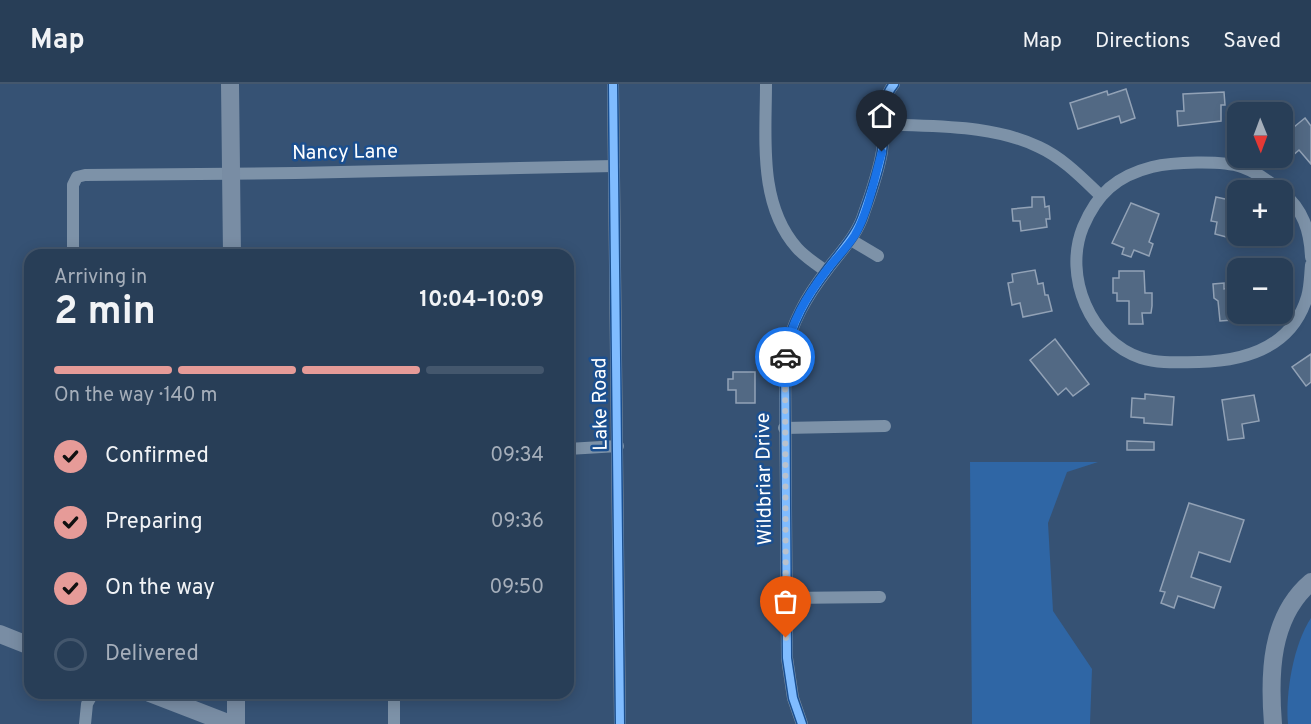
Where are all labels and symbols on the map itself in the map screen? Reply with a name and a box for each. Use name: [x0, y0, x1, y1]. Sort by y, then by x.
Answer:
pin: [856, 90, 907, 152]
north arrow: [1227, 102, 1293, 168]
street label: Nancy Lane: [292, 139, 398, 167]
courier: [755, 327, 815, 387]
street label: Lake Road: [587, 357, 615, 451]
street label: Wildbriar Drive: [751, 412, 779, 546]
pin: [760, 576, 811, 638]

